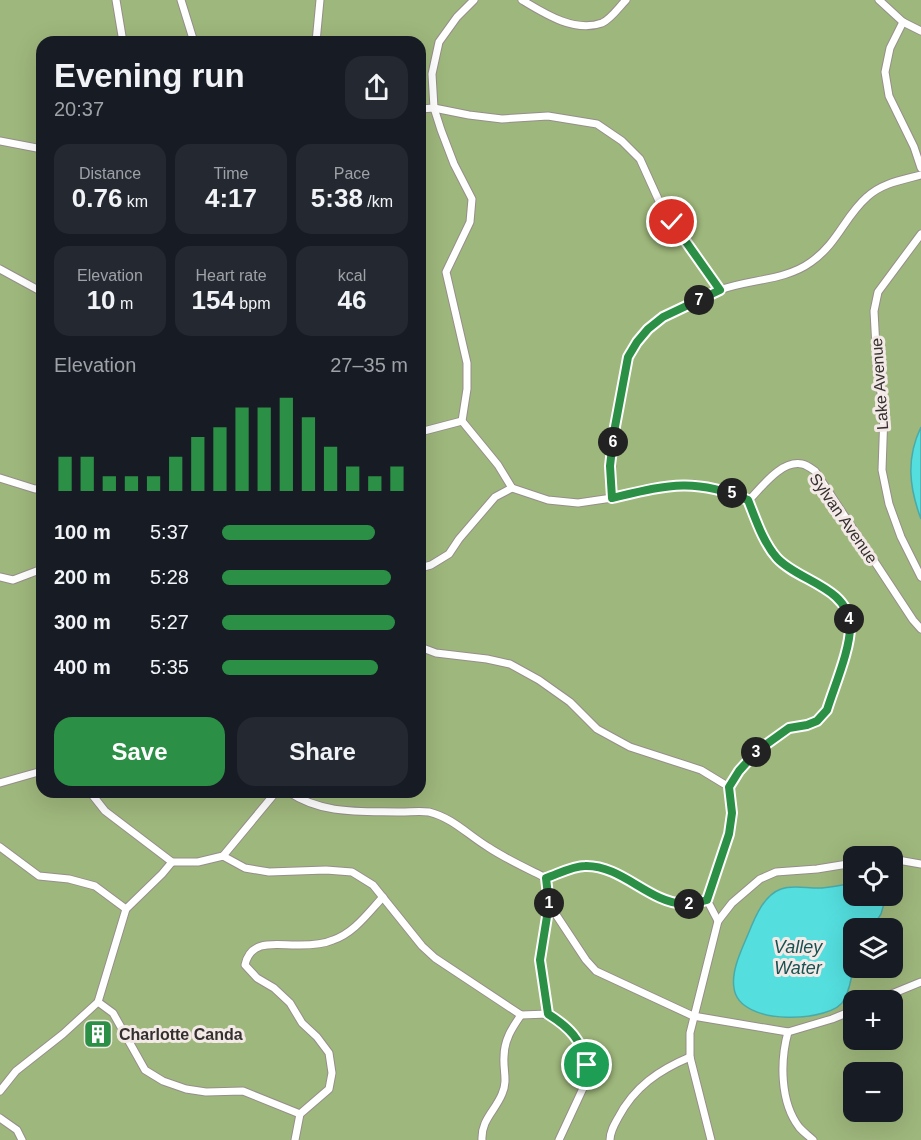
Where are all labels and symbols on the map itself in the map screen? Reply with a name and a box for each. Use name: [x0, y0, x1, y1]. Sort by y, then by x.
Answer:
pin: [646, 196, 697, 247]
pin: 7: [684, 285, 714, 315]
street label: Lake Avenue: [868, 337, 891, 431]
pin: 6: [598, 427, 628, 457]
street label: Sylvan Avenue: [806, 470, 881, 566]
pin: 5: [717, 478, 747, 508]
pin: 4: [834, 604, 864, 634]
pin: 3: [741, 737, 771, 767]
pin: 1: [534, 888, 564, 918]
pin: 2: [674, 889, 704, 919]
water label: Valley Water: [774, 937, 823, 978]
building icon: Charlotte Canda: [82, 1018, 114, 1050]
place label: Charlotte Canda: [119, 1026, 243, 1043]
pin: [561, 1039, 612, 1090]

